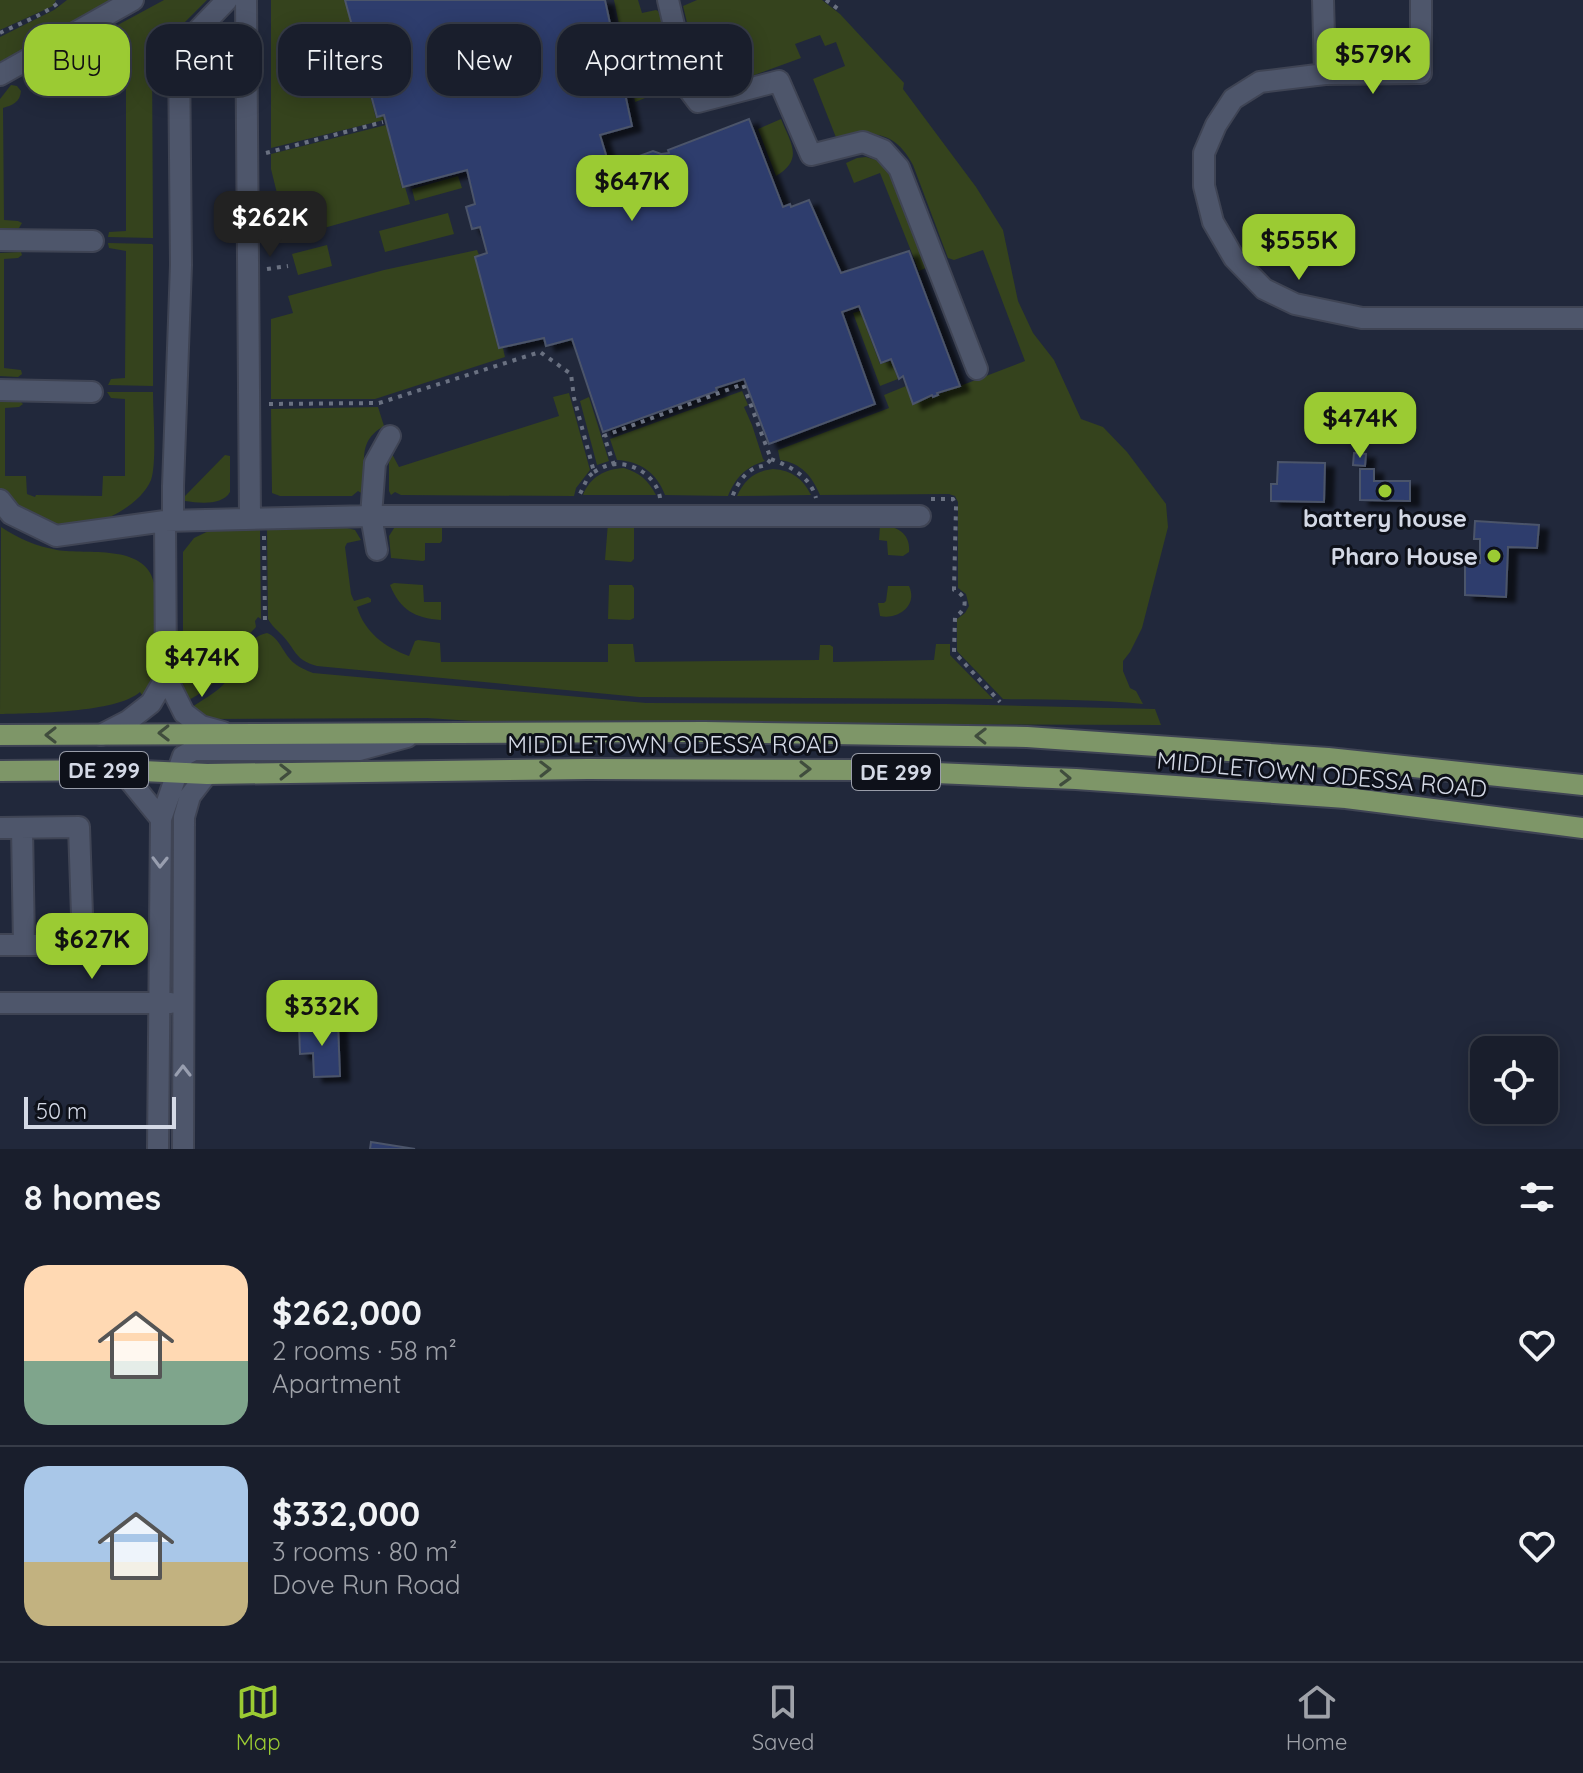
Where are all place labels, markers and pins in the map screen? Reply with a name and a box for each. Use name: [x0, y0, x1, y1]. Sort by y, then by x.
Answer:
pin: $579K: [1317, 28, 1429, 96]
pin: $647K: [576, 155, 688, 223]
pin: $262K: [214, 191, 326, 259]
pin: $555K: [1243, 214, 1355, 282]
pin: $474K: [1304, 392, 1416, 460]
marker: battery house: [1376, 482, 1394, 500]
place label: battery house: [1303, 503, 1467, 533]
place label: Pharo House: [1331, 541, 1478, 571]
marker: Pharo House: [1485, 547, 1503, 565]
pin: $474K: [146, 631, 258, 699]
pin: $627K: [36, 913, 148, 981]
pin: $332K: [266, 980, 378, 1048]

